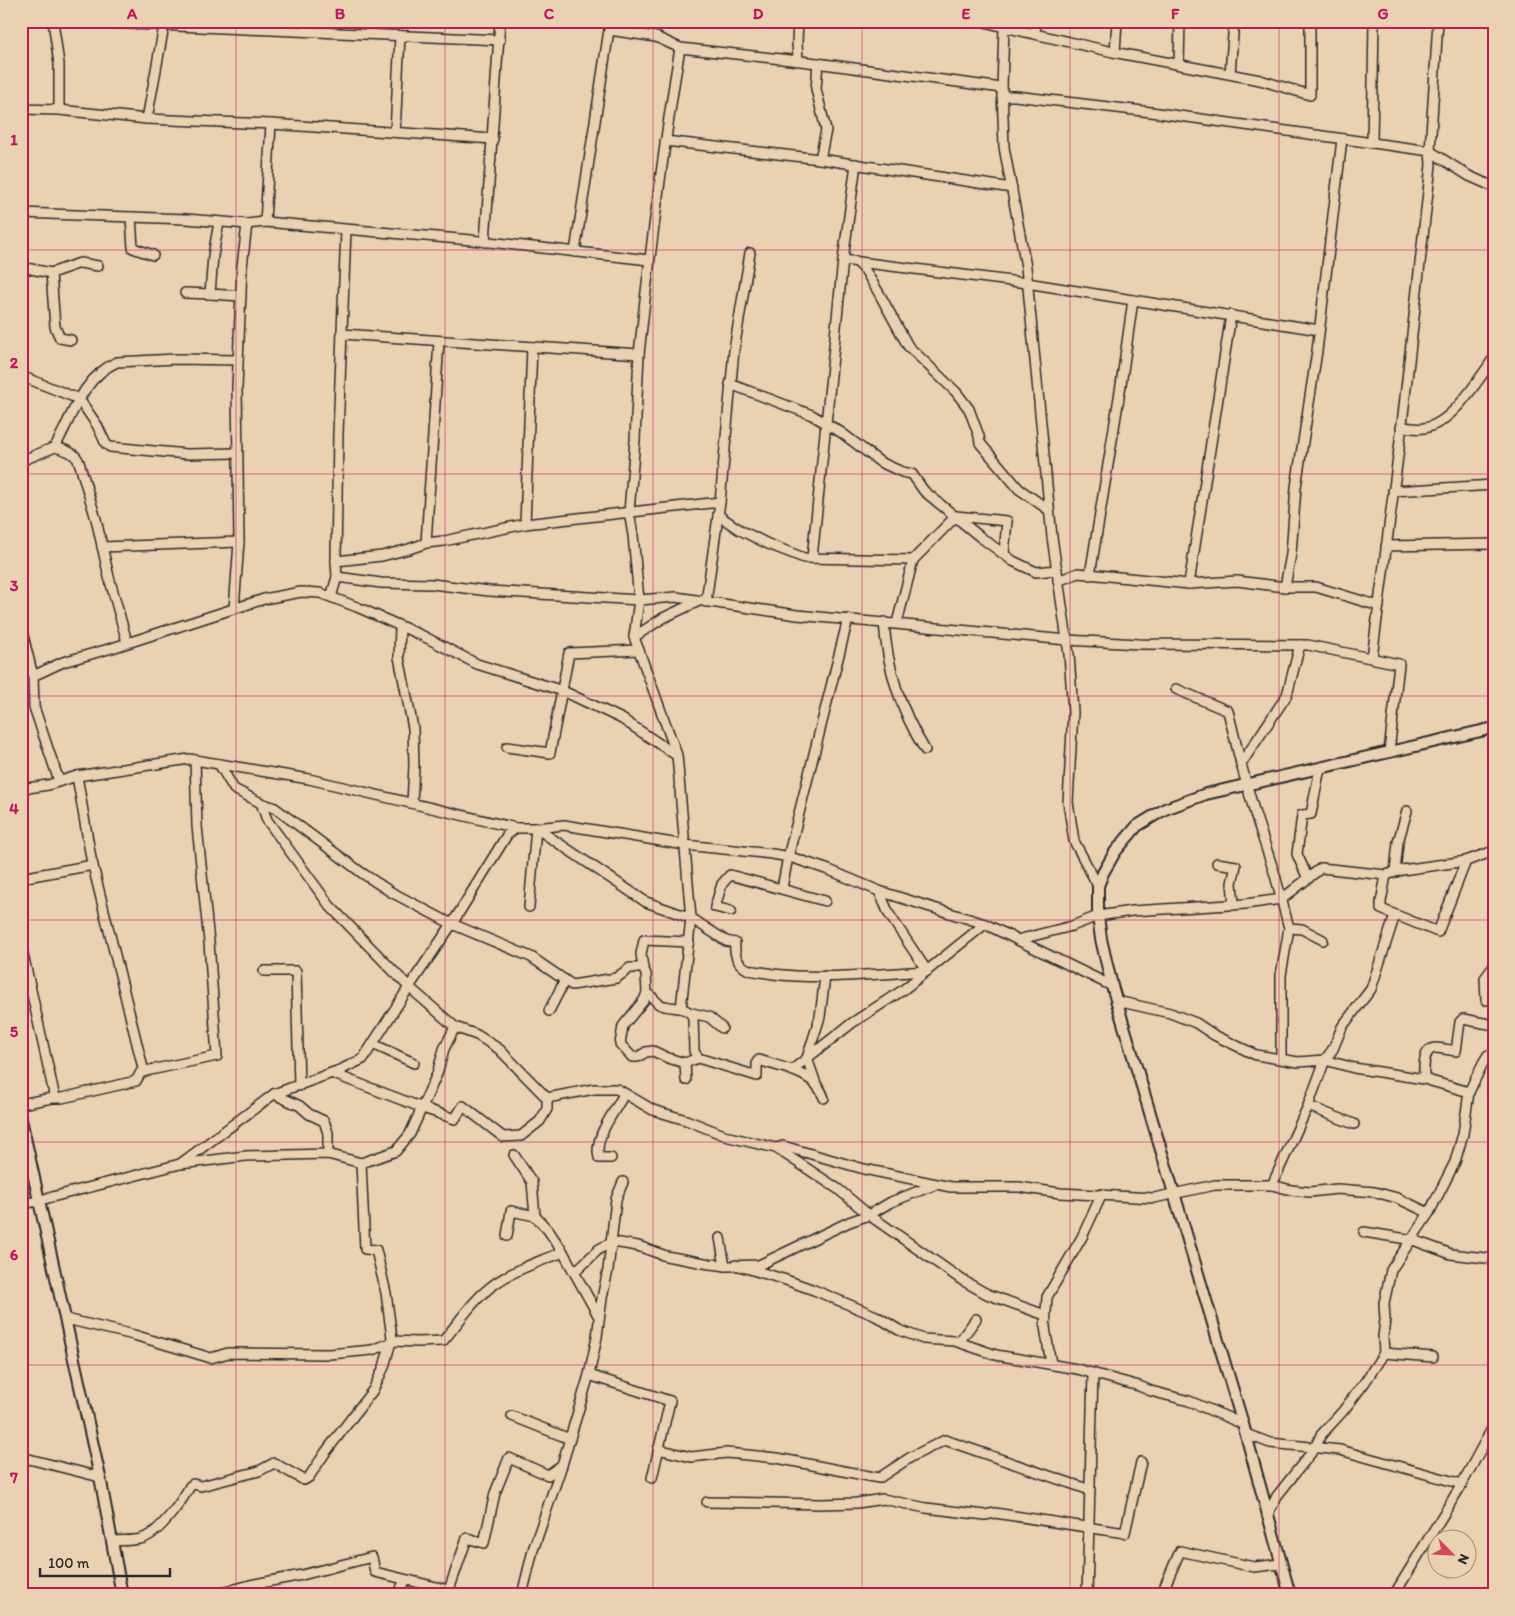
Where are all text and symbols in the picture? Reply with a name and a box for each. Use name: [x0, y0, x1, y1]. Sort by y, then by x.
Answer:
text: A: [126, 4, 138, 23]
text: B: [335, 4, 346, 23]
text: C: [544, 4, 555, 23]
text: D: [753, 4, 764, 23]
text: E: [962, 4, 971, 23]
text: F: [1171, 4, 1180, 23]
text: G: [1377, 4, 1389, 23]
text: 1: [10, 130, 18, 149]
text: 2: [10, 353, 19, 372]
text: 3: [10, 576, 19, 595]
text: 4: [9, 799, 19, 818]
text: 5: [10, 1022, 19, 1041]
text: 6: [10, 1245, 19, 1264]
text: 7: [9, 1468, 18, 1487]
north arrow: [1428, 1528, 1478, 1578]
scale bar: [40, 1546, 170, 1578]
text: N: [1454, 1551, 1473, 1567]
text: 100 m: [48, 1554, 90, 1572]

